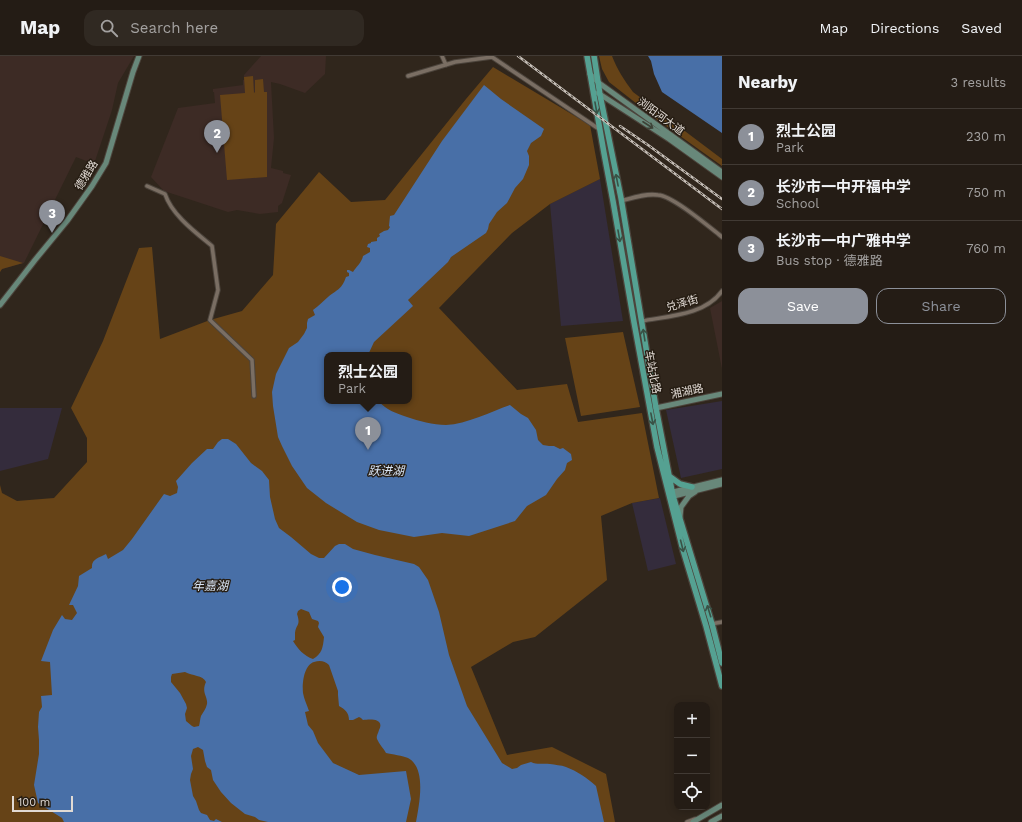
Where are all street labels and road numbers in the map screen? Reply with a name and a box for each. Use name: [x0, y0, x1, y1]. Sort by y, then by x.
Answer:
street label: 浏阳河大道: [635, 95, 687, 138]
street label: 德雅路: [72, 158, 101, 193]
street label: 兑泽街: [664, 293, 700, 314]
street label: 车站北路: [642, 349, 663, 395]
street label: 湘湖路: [670, 382, 705, 401]

